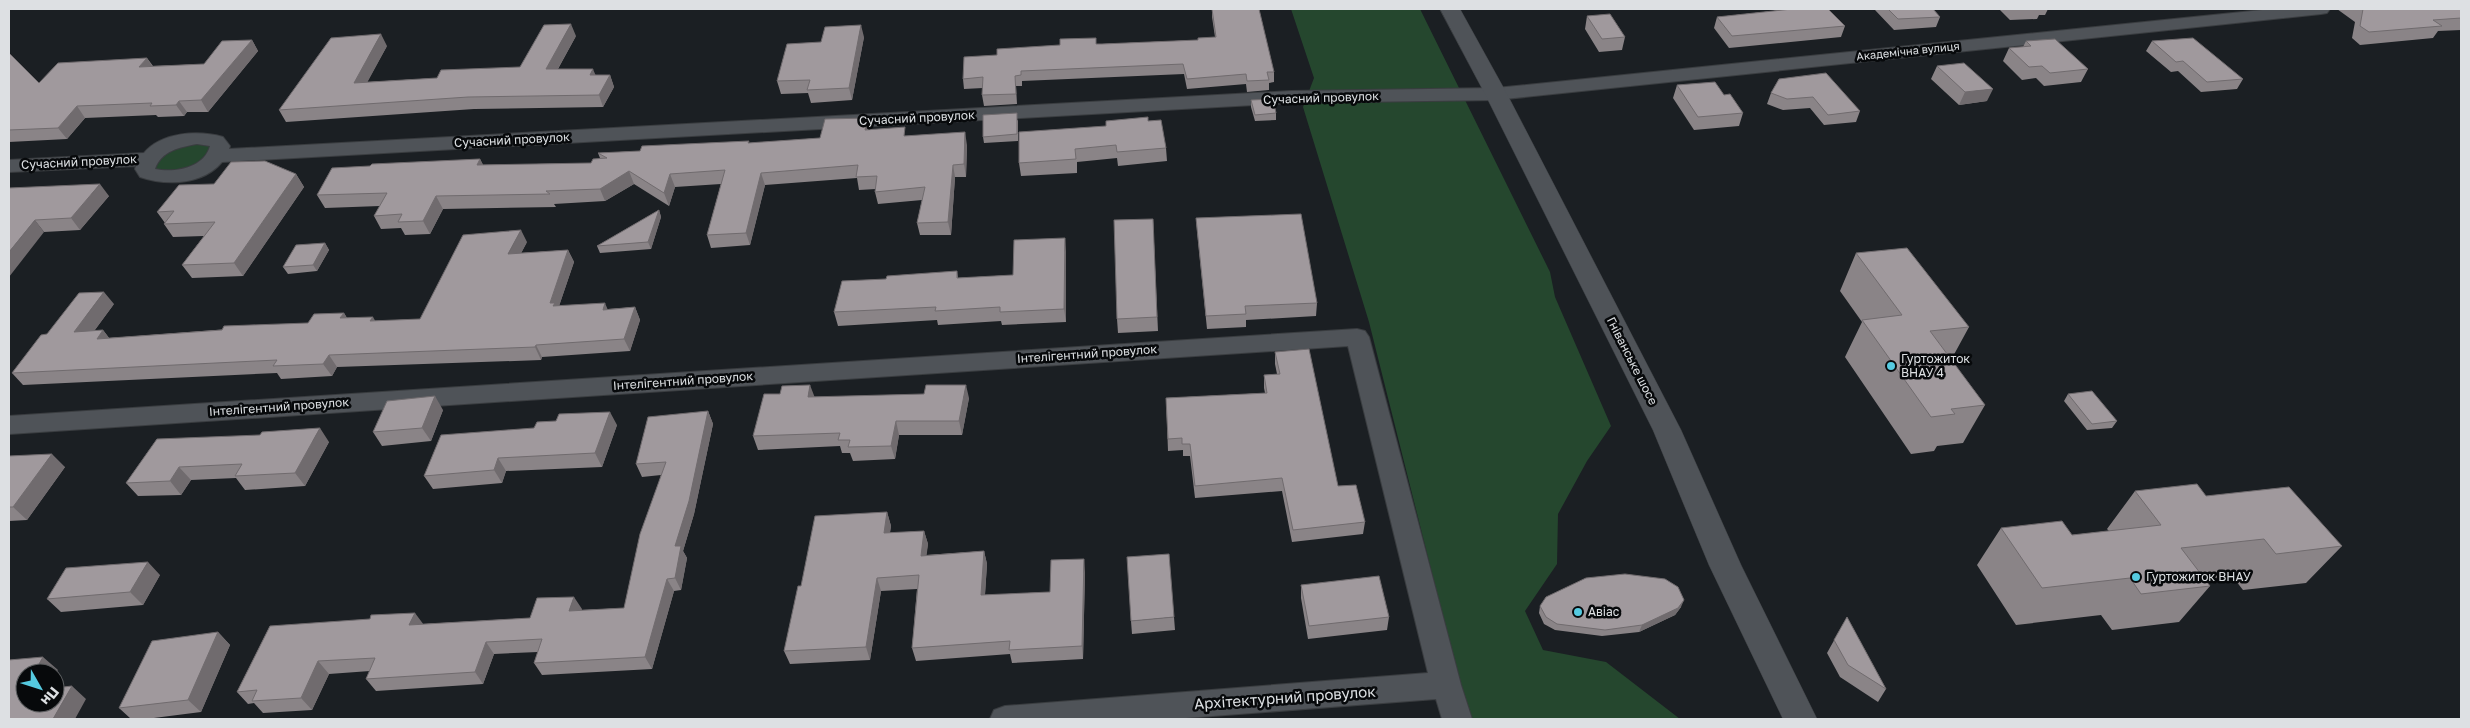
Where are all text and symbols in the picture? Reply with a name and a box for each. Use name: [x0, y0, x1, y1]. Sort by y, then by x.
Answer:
street label: Академічна вулиця: [1856, 39, 1960, 62]
street label: Сучасний провулок: [1263, 88, 1379, 107]
street label: Сучасний провулок: [859, 107, 975, 128]
street label: Сучасний провулок: [454, 129, 570, 150]
street label: Сучасний провулок: [21, 151, 137, 172]
street label: Гніванське шосе: [1604, 314, 1661, 407]
street label: Інтелігентний провулок: [1016, 341, 1158, 366]
place label: Гуртожиток ВНАУ 4: [1901, 351, 1970, 380]
marker: Гуртожиток ВНАУ 4: [1885, 360, 1897, 372]
street label: Інтелігентний провулок: [612, 368, 754, 393]
street label: Інтелігентний провулок: [208, 394, 350, 419]
place label: Гуртожиток ВНАУ: [2146, 569, 2251, 584]
marker: Гуртожиток ВНАУ: [2130, 571, 2142, 583]
place label: Авіас: [1588, 604, 1620, 619]
marker: Авіас: [1572, 606, 1584, 618]
north arrow: [15, 663, 65, 713]
street label: Архітектурний провулок: [1193, 682, 1377, 712]
text: Пн: [38, 684, 63, 709]

